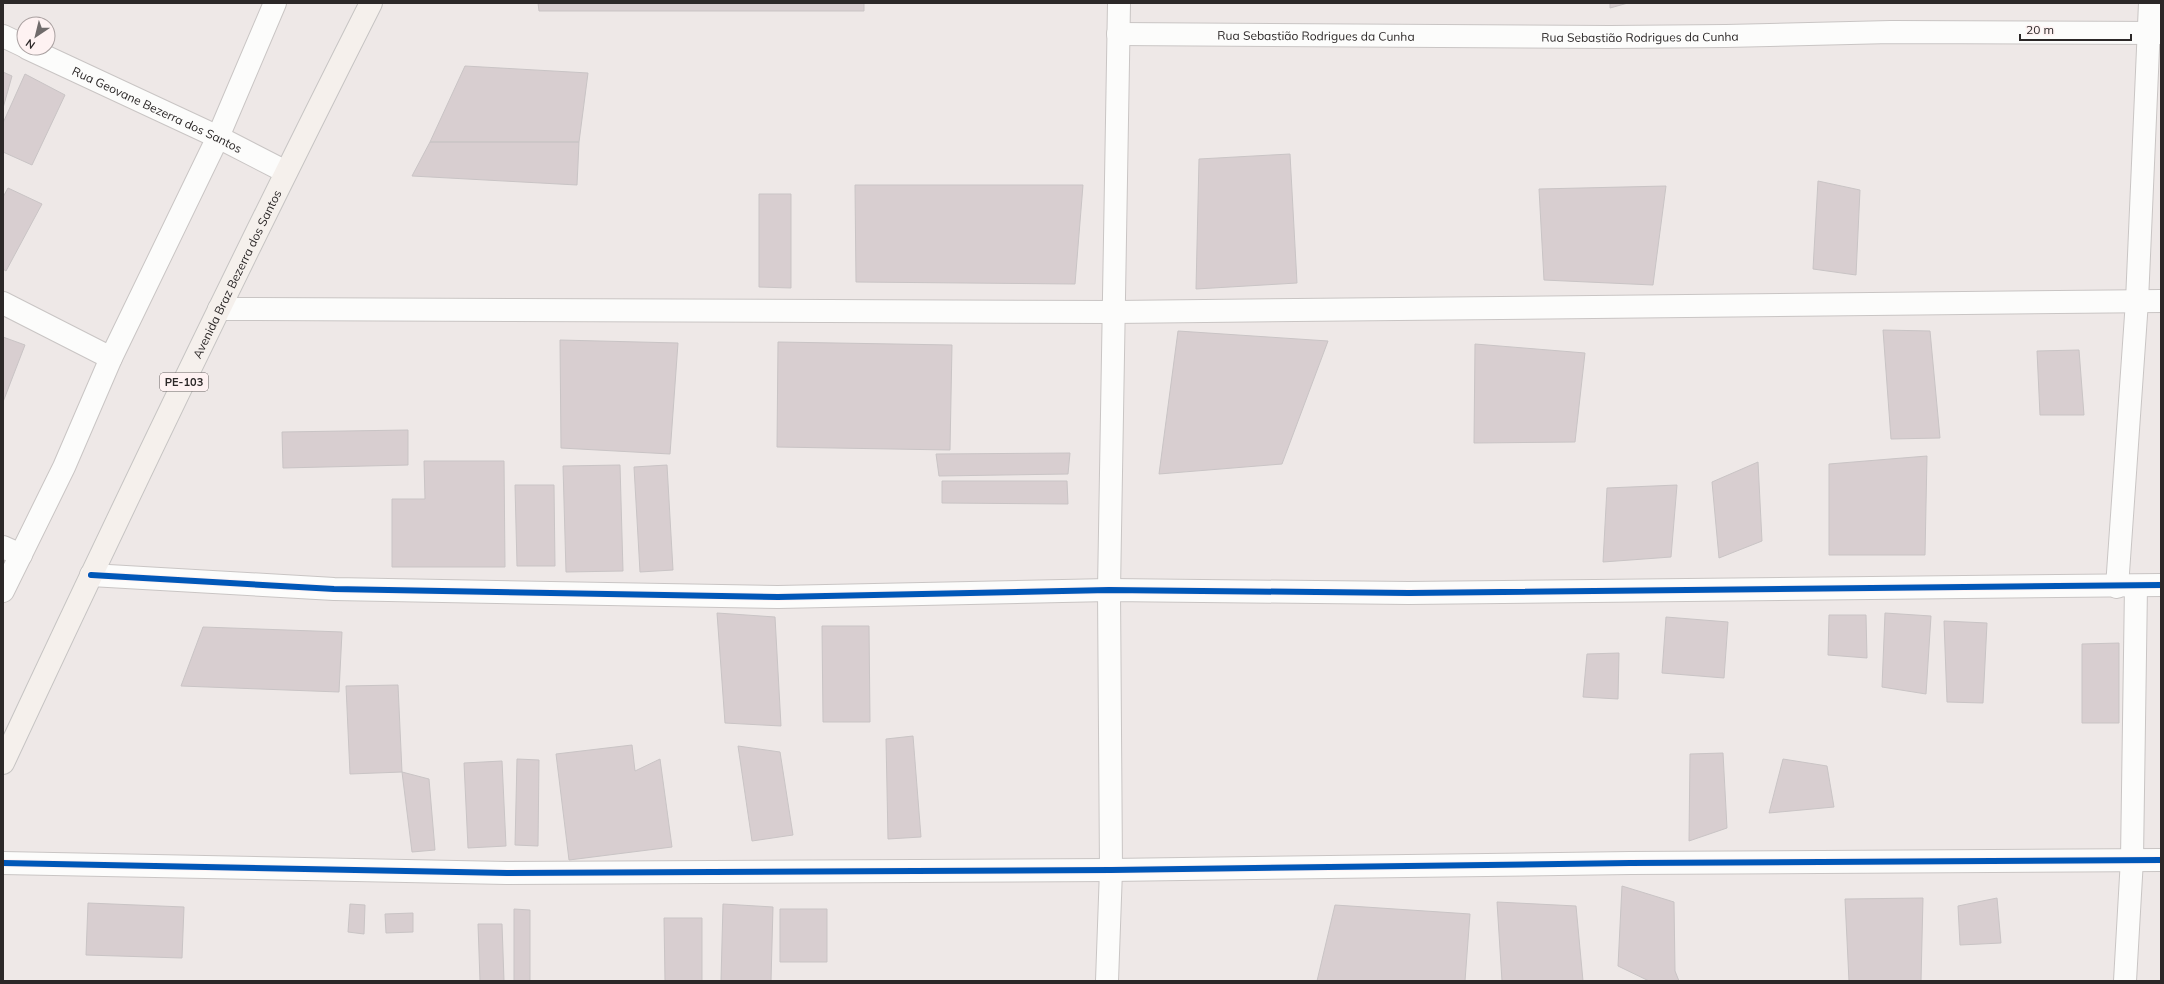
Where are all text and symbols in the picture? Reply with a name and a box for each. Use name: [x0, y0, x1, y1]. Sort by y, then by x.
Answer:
north arrow: [16, 16, 56, 56]
scale bar: [2020, 16, 2131, 42]
text: 20 m: [2026, 22, 2054, 37]
street label: Rua Sebastião Rodrigues da Cunha: [1217, 27, 1415, 43]
street label: Rua Sebastião Rodrigues da Cunha: [1541, 28, 1739, 45]
text: N: [23, 36, 38, 52]
street label: Rua Geovane Bezerra dos Santos: [70, 63, 245, 156]
street label: Avenida Braz Bezerra dos Santos: [189, 187, 284, 361]
road number: PE-103: [160, 373, 208, 391]

